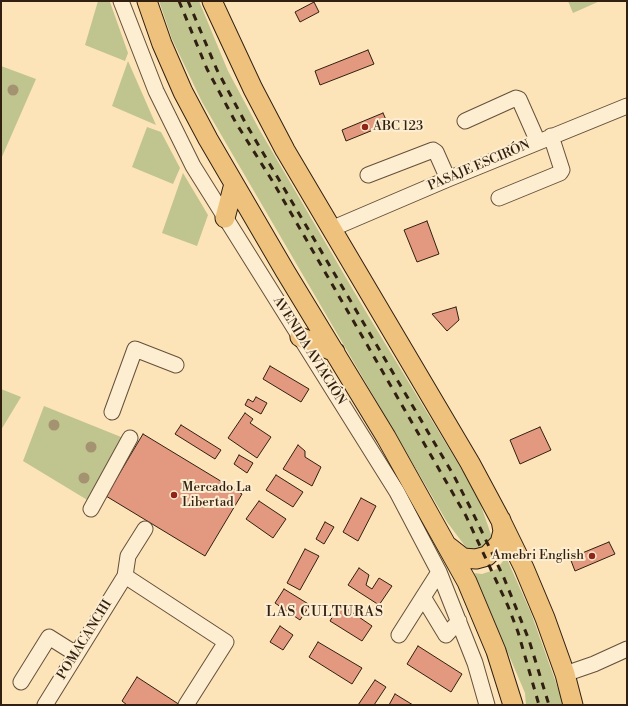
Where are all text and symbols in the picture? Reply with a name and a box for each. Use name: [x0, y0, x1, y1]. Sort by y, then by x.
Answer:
place label: ABC 123: [373, 119, 423, 135]
marker: ABC 123: [360, 122, 370, 132]
street label: PASAJE ESCIRÓN: [426, 137, 532, 195]
street label: AVENIDA AVIACIÓN: [269, 294, 349, 408]
place label: Mercado La Libertad: [182, 480, 251, 511]
marker: Mercado La Libertad: [169, 490, 179, 500]
place label: Amebri English: [492, 548, 584, 564]
marker: Amebri English: [587, 551, 597, 561]
street label: POMACANCHI: [54, 597, 116, 683]
district label: LAS CULTURAS: [266, 605, 384, 621]

